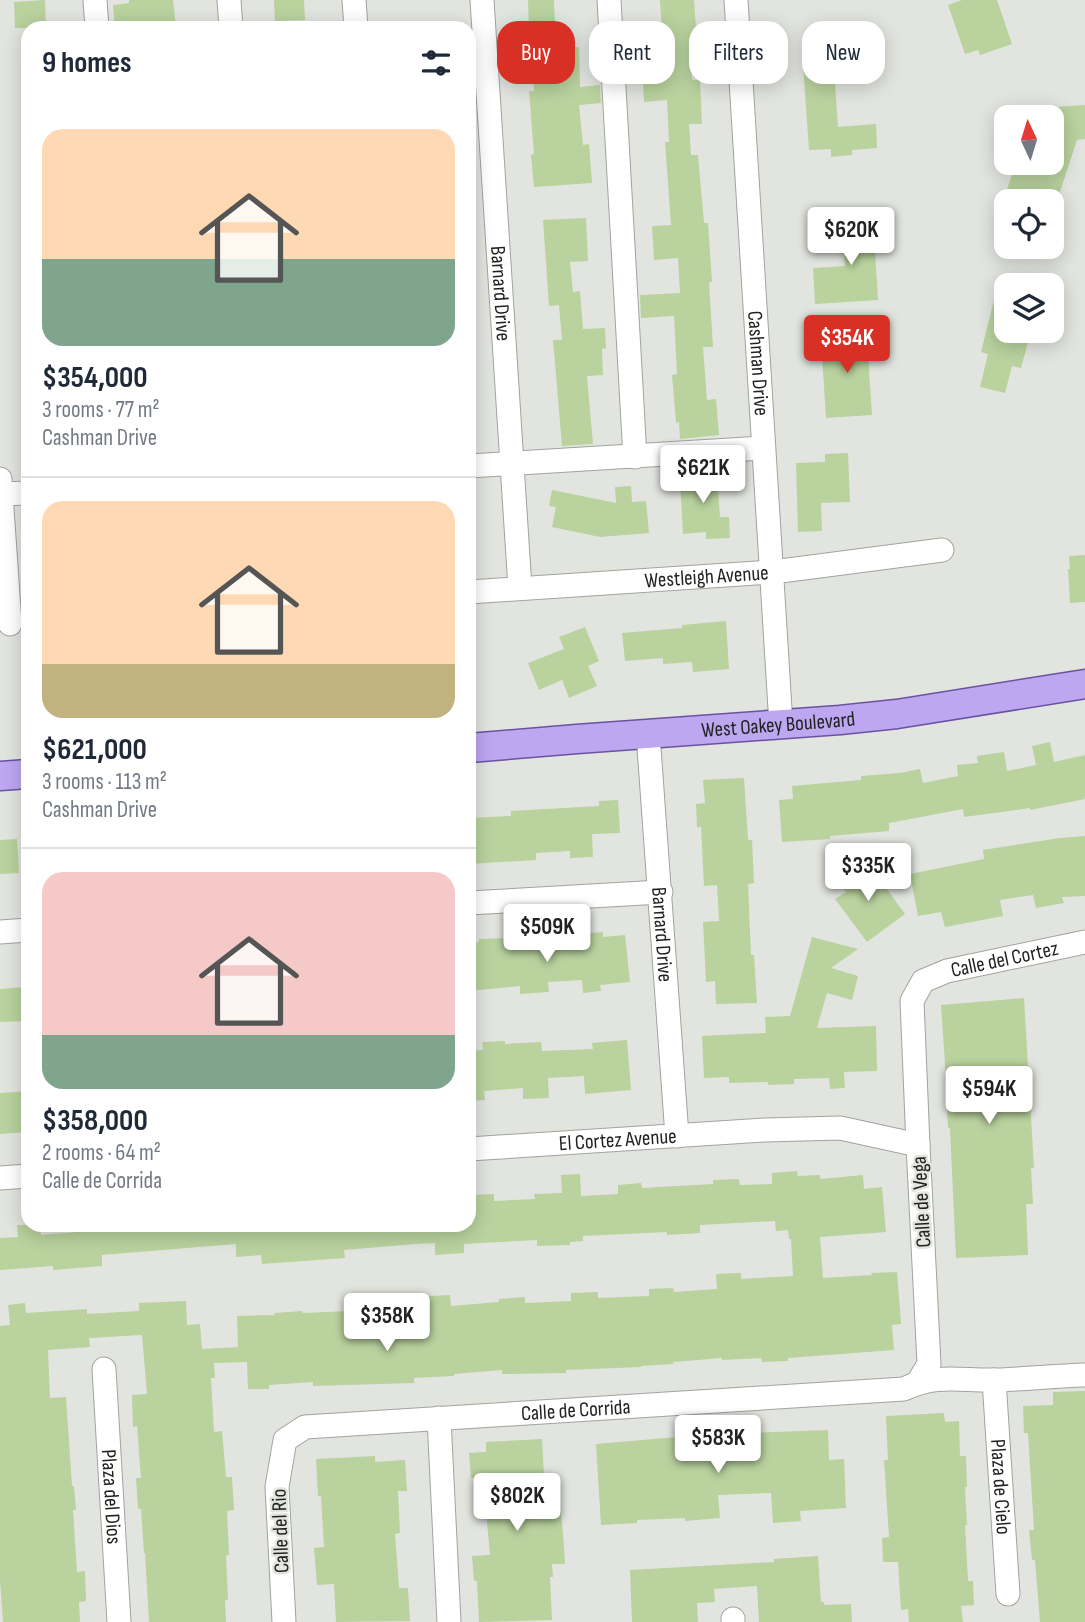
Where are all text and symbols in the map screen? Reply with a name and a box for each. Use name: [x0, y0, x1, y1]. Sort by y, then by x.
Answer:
chip: Buy: [497, 21, 575, 84]
chip: Rent: [589, 21, 675, 84]
chip: Filters: [689, 21, 788, 84]
chip: New: [802, 21, 885, 84]
icon: filters: [417, 44, 455, 82]
text: 9 homes: [42, 45, 132, 81]
north arrow: [994, 105, 1064, 175]
map controls: [994, 105, 1064, 343]
icon: home: [186, 175, 312, 301]
button: locate: [994, 189, 1064, 259]
pin: $620K: [802, 208, 900, 267]
text: $620K: [823, 216, 879, 244]
street label: Barnard Drive: [485, 245, 516, 342]
button: layers: [994, 273, 1064, 343]
street label: Cashman Drive: [742, 310, 774, 417]
pin: $354K: [798, 316, 896, 375]
text: $354K: [820, 324, 874, 352]
text: $354,000: [42, 360, 148, 396]
text: 3 rooms · 77 m²: [42, 396, 160, 424]
text: Cashman Drive: [42, 424, 157, 452]
pin: $621K: [654, 446, 752, 505]
text: $621K: [676, 454, 730, 482]
icon: home: [186, 547, 312, 673]
street label: Westleigh Avenue: [644, 560, 769, 593]
street label: West Oakey Boulevard: [700, 706, 856, 743]
text: $621,000: [42, 732, 147, 768]
text: 3 rooms · 113 m²: [42, 768, 167, 796]
text: Cashman Drive: [42, 796, 157, 824]
pin: $335K: [819, 844, 917, 903]
text: $335K: [841, 852, 895, 880]
street label: Barnard Drive: [646, 886, 678, 983]
pin: $509K: [498, 904, 596, 964]
text: $509K: [519, 913, 575, 941]
icon: home: [186, 918, 312, 1044]
street label: Calle del Cortez: [948, 936, 1061, 983]
pin: $594K: [940, 1066, 1038, 1126]
text: $594K: [962, 1075, 1016, 1103]
text: $358,000: [42, 1103, 148, 1139]
street label: El Cortez Avenue: [558, 1124, 677, 1156]
text: 2 rooms · 64 m²: [42, 1139, 161, 1167]
street label: Calle de Vega: [907, 1156, 936, 1248]
text: Calle de Corrida: [42, 1167, 162, 1195]
pin: $358K: [338, 1294, 436, 1353]
text: $358K: [360, 1302, 414, 1330]
street label: Calle de Corrida: [520, 1394, 631, 1426]
pin: $583K: [669, 1416, 767, 1475]
text: $583K: [691, 1424, 745, 1452]
street label: Plaza de Cielo: [985, 1438, 1016, 1535]
street label: Plaza del Dios: [96, 1449, 126, 1545]
pin: $802K: [468, 1474, 566, 1533]
text: $802K: [490, 1482, 544, 1510]
street label: Calle del Rio: [267, 1488, 294, 1574]

